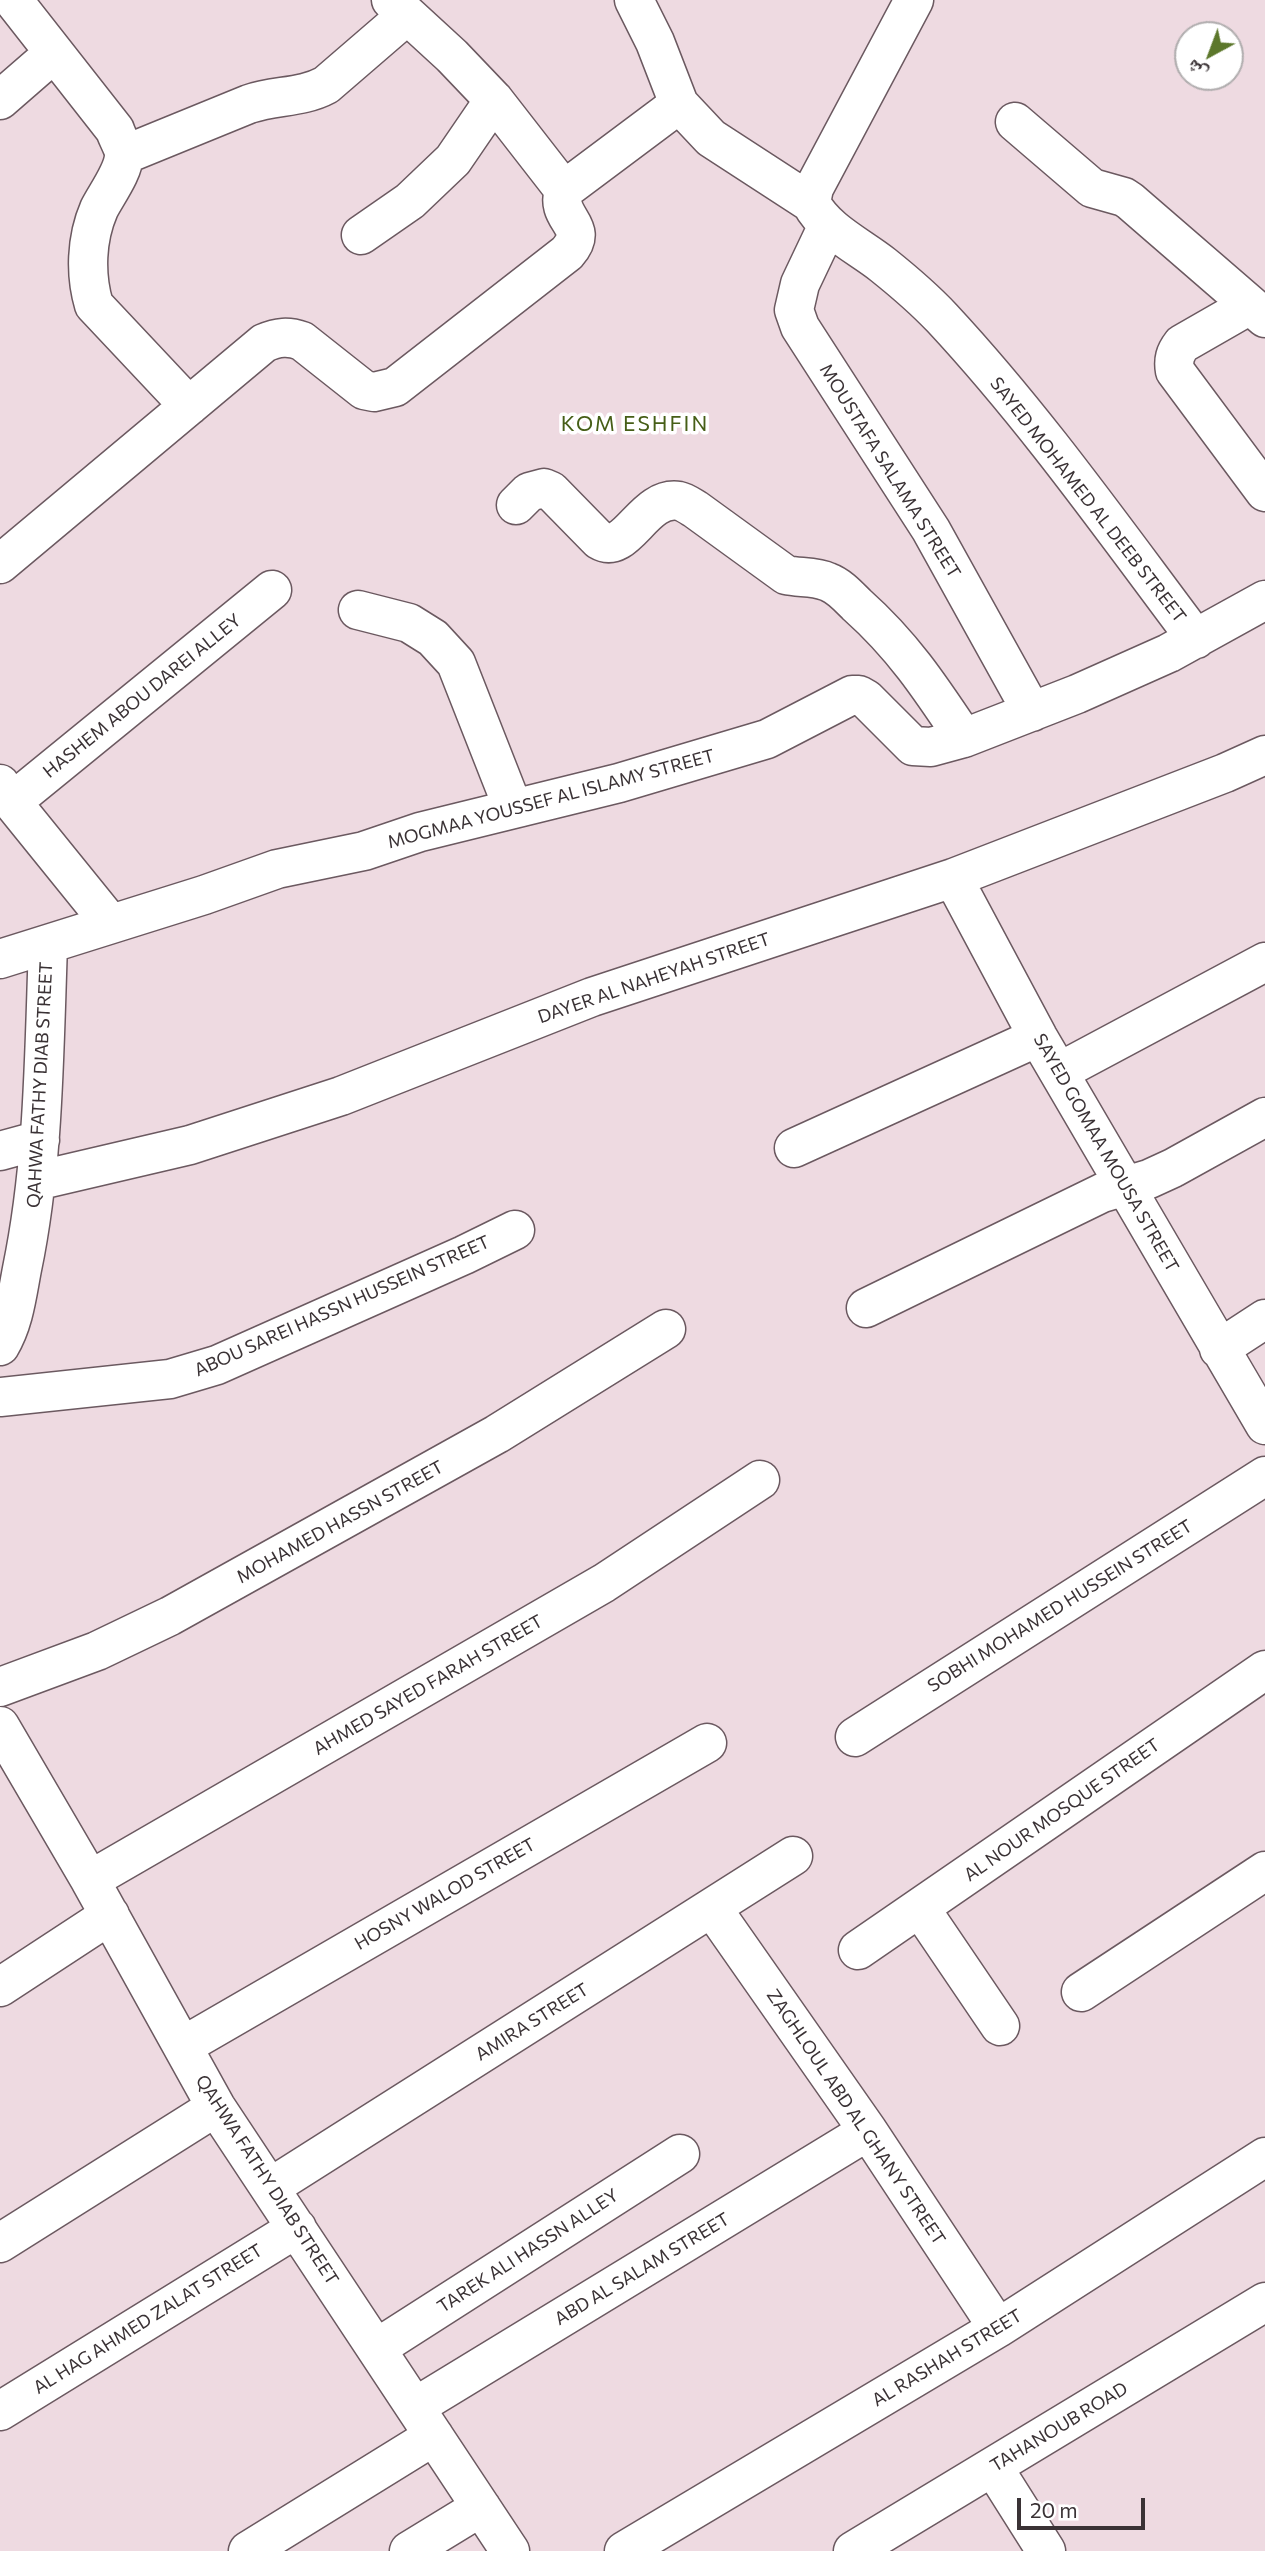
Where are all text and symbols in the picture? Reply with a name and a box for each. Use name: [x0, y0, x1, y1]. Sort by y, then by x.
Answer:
north arrow: [1174, 21, 1244, 91]
text: ش: [1181, 55, 1211, 86]
street label: MOUSTAFA SALAMA STREET: [815, 360, 965, 582]
street label: SAYED MOHAMED AL DEEB STREET: [985, 373, 1191, 627]
district label: KOM ESHFIN: [562, 411, 708, 437]
street label: HASHEM ABOU DAREI ALLEY: [39, 609, 245, 783]
street label: MOGMAA YOUSSEF AL ISLAMY STREET: [385, 745, 717, 853]
street label: DAYER AL NAHEYAH STREET: [535, 928, 773, 1028]
street label: QAHWA FATHY DIAB STREET: [23, 961, 57, 1209]
street label: SAYED GOMAA MOUSA STREET: [1029, 1030, 1183, 1276]
street label: ABOU SAREI HASSN HUSSEIN STREET: [191, 1231, 493, 1381]
street label: MOHAMED HASSN STREET: [233, 1456, 447, 1588]
street label: SOBHI MOHAMED HUSSEIN STREET: [924, 1515, 1196, 1697]
street label: AHMED SAYED FARAH STREET: [309, 1610, 547, 1760]
street label: AL NOUR MOSQUE STREET: [960, 1734, 1164, 1886]
street label: HOSNY WALOD STREET: [351, 1833, 539, 1955]
street label: AMIRA STREET: [471, 1979, 593, 2065]
street label: ZAGHLOUL ABD AL GHANY STREET: [762, 1985, 950, 2249]
street label: QAHWA FATHY DIAB STREET: [191, 2071, 343, 2289]
street label: TAREK ALI HASSN ALLEY: [433, 2184, 623, 2318]
street label: ABD AL SALAM STREET: [551, 2208, 733, 2330]
street label: AL HAG AHMED ZALAT STREET: [29, 2239, 267, 2399]
street label: AL RASHAH STREET: [868, 2305, 1026, 2411]
street label: TAHANOUB ROAD: [986, 2377, 1132, 2477]
scale bar: [1020, 2484, 1148, 2528]
text: 20 m: [1030, 2497, 1078, 2522]

